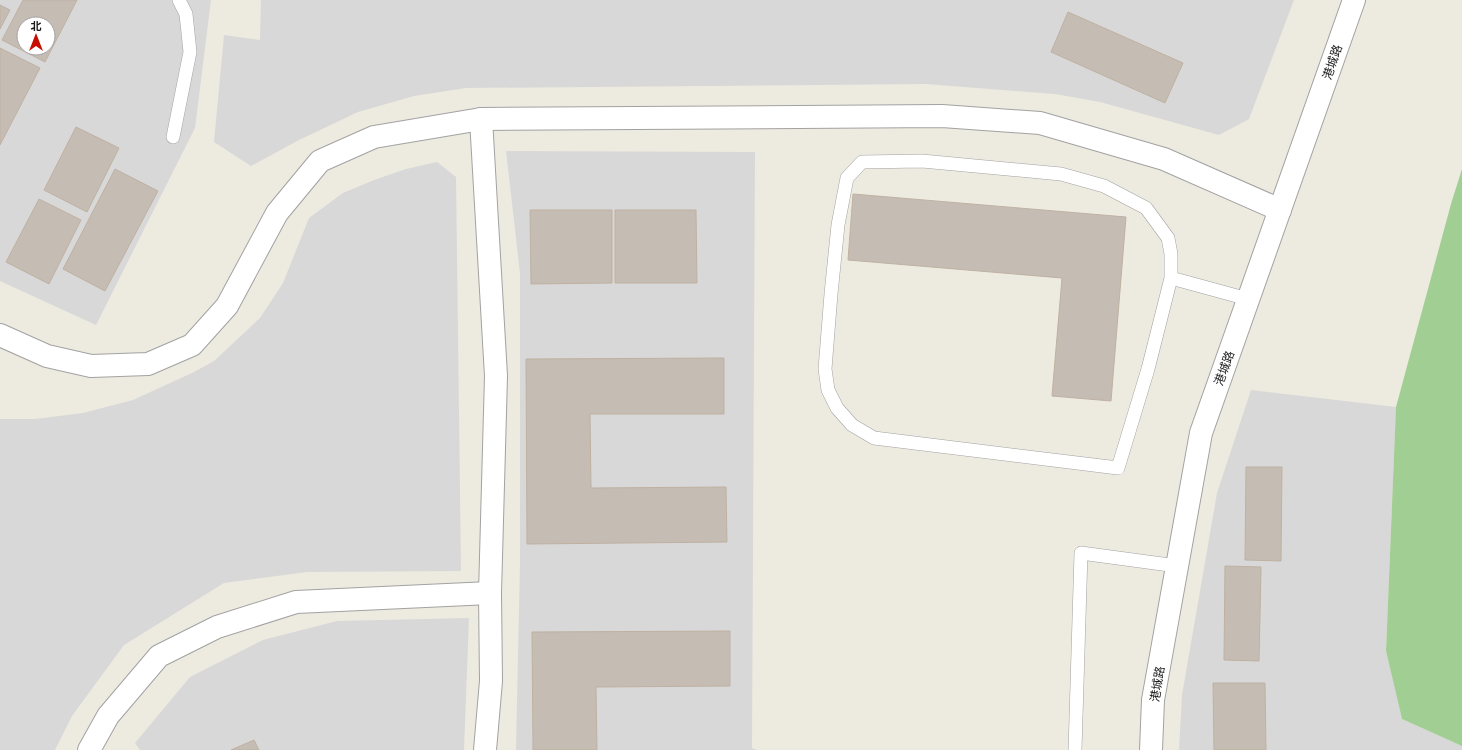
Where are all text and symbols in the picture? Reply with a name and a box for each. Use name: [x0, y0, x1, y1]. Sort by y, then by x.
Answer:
north arrow: [16, 16, 56, 56]
text: 北: [31, 19, 42, 33]
street label: 港城路: [1319, 43, 1345, 81]
street label: 港城路: [1211, 349, 1237, 387]
street label: 港城路: [1147, 665, 1167, 703]

